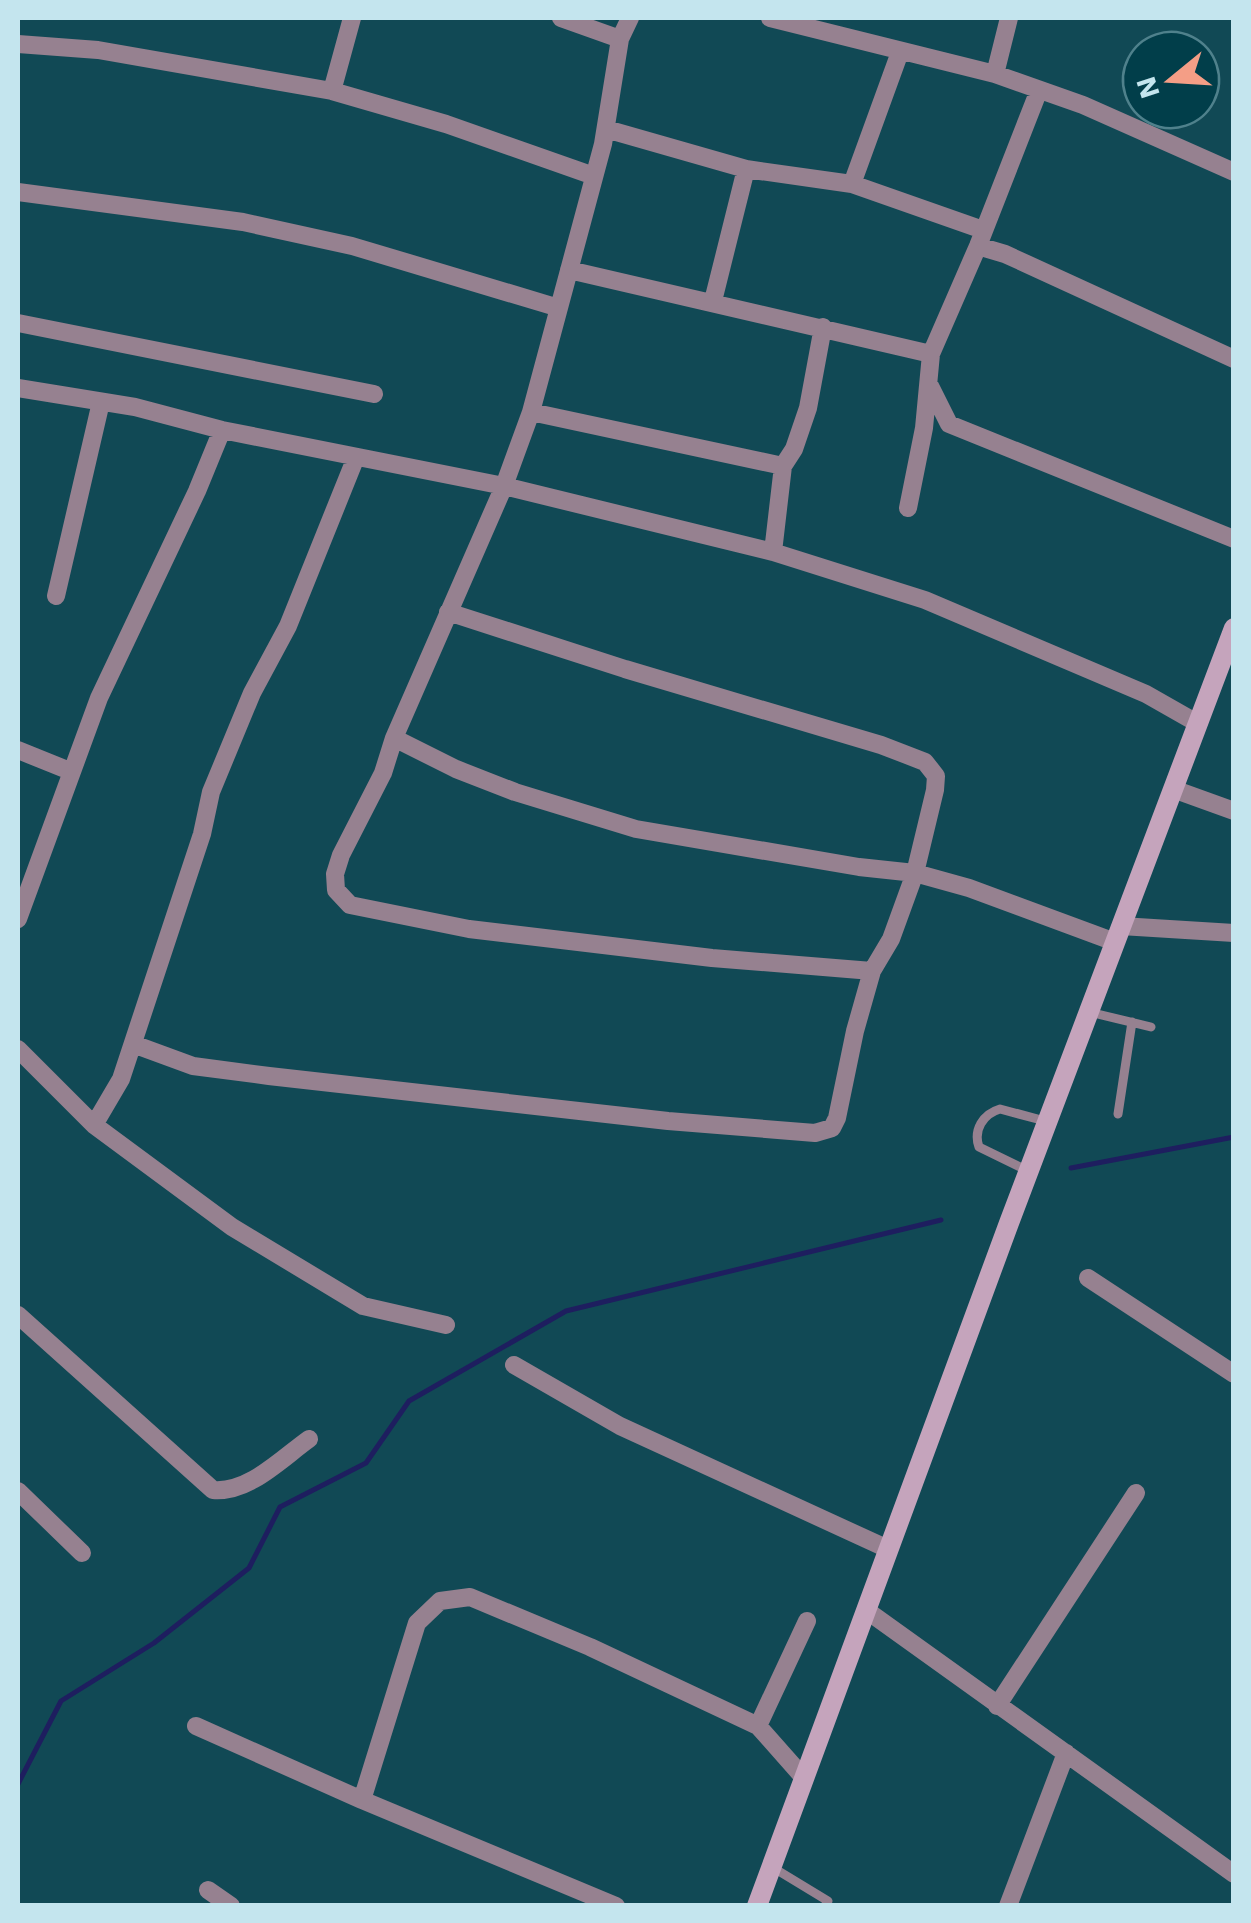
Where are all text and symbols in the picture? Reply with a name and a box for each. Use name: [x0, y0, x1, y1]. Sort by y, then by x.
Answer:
north arrow: [1121, 30, 1221, 130]
text: N: [1129, 73, 1167, 103]

